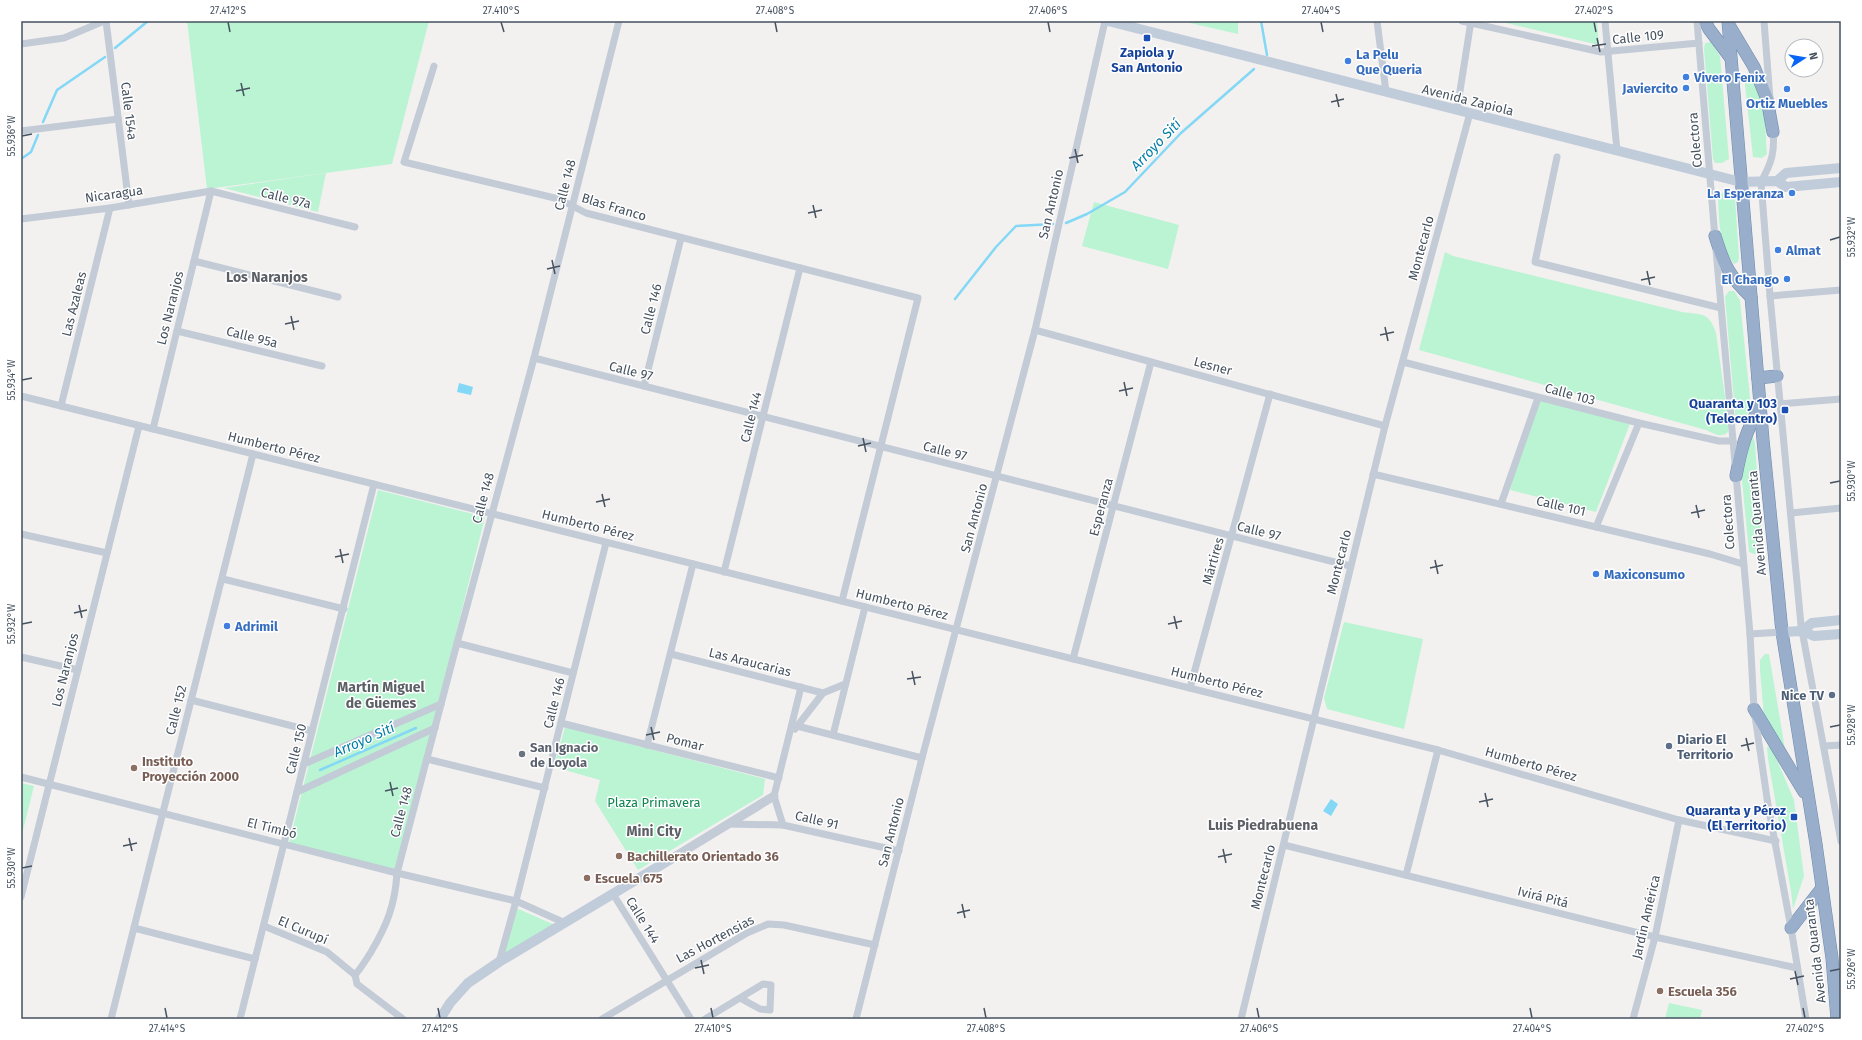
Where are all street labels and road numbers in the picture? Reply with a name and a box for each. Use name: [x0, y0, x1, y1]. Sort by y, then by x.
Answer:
street label: Calle 109: [1611, 27, 1665, 47]
street label: Calle 154a: [118, 81, 140, 141]
street label: Avenida Zapiola: [1421, 81, 1515, 119]
street label: Colectora: [1685, 112, 1705, 168]
street label: Calle 148: [551, 158, 579, 212]
street label: San Antonio: [1036, 168, 1066, 240]
street label: Nicaragua: [84, 183, 144, 205]
street label: Calle 97a: [259, 185, 313, 211]
street label: Blas Franco: [580, 190, 648, 224]
street label: Montecarlo: [1405, 214, 1437, 282]
street label: Los Naranjos: [154, 269, 186, 347]
street label: Las Azaleas: [59, 270, 89, 338]
street label: Calle 146: [637, 282, 665, 336]
street label: Calle 95a: [225, 323, 279, 351]
street label: Lesner: [1192, 354, 1234, 378]
street label: Calle 97: [608, 358, 655, 384]
street label: Calle 103: [1543, 380, 1597, 408]
street label: Calle 144: [737, 390, 765, 444]
street label: Humberto Pérez: [226, 428, 322, 466]
street label: Calle 97: [922, 438, 969, 464]
street label: Avenida Quaranta: [1745, 470, 1769, 576]
street label: Calle 148: [469, 471, 497, 525]
street label: Esperanza: [1086, 476, 1116, 538]
street label: San Antonio: [958, 482, 990, 554]
street label: Calle 101: [1535, 493, 1587, 519]
street label: Colectora: [1719, 494, 1737, 550]
street label: Humberto Pérez: [540, 506, 636, 544]
street label: Calle 97: [1236, 518, 1283, 544]
street label: Montecarlo: [1324, 528, 1354, 596]
street label: Mártires: [1199, 536, 1227, 586]
street label: Humberto Pérez: [854, 585, 950, 623]
street label: Los Naranjos: [49, 631, 81, 709]
street label: Las Araucarias: [707, 645, 793, 679]
street label: Humberto Pérez: [1169, 663, 1265, 701]
street label: Calle 146: [540, 676, 568, 730]
street label: Calle 152: [163, 684, 189, 736]
street label: Calle 150: [282, 722, 310, 776]
street label: Pomar: [665, 730, 705, 754]
street label: Humberto Pérez: [1484, 744, 1579, 784]
street label: Calle 148: [387, 785, 415, 839]
street label: San Antonio: [875, 796, 907, 868]
street label: Calle 91: [794, 808, 840, 832]
street label: El Timbó: [245, 815, 299, 841]
street label: Montecarlo: [1248, 843, 1278, 911]
street label: Jardín América: [1629, 873, 1663, 961]
street label: Ivirá Pitá: [1516, 883, 1570, 911]
street label: Calle 144: [623, 894, 663, 946]
street label: Avenida Quaranta: [1801, 898, 1829, 1004]
street label: Las Hortensias: [673, 912, 757, 966]
street label: El Curupí: [276, 913, 330, 947]

